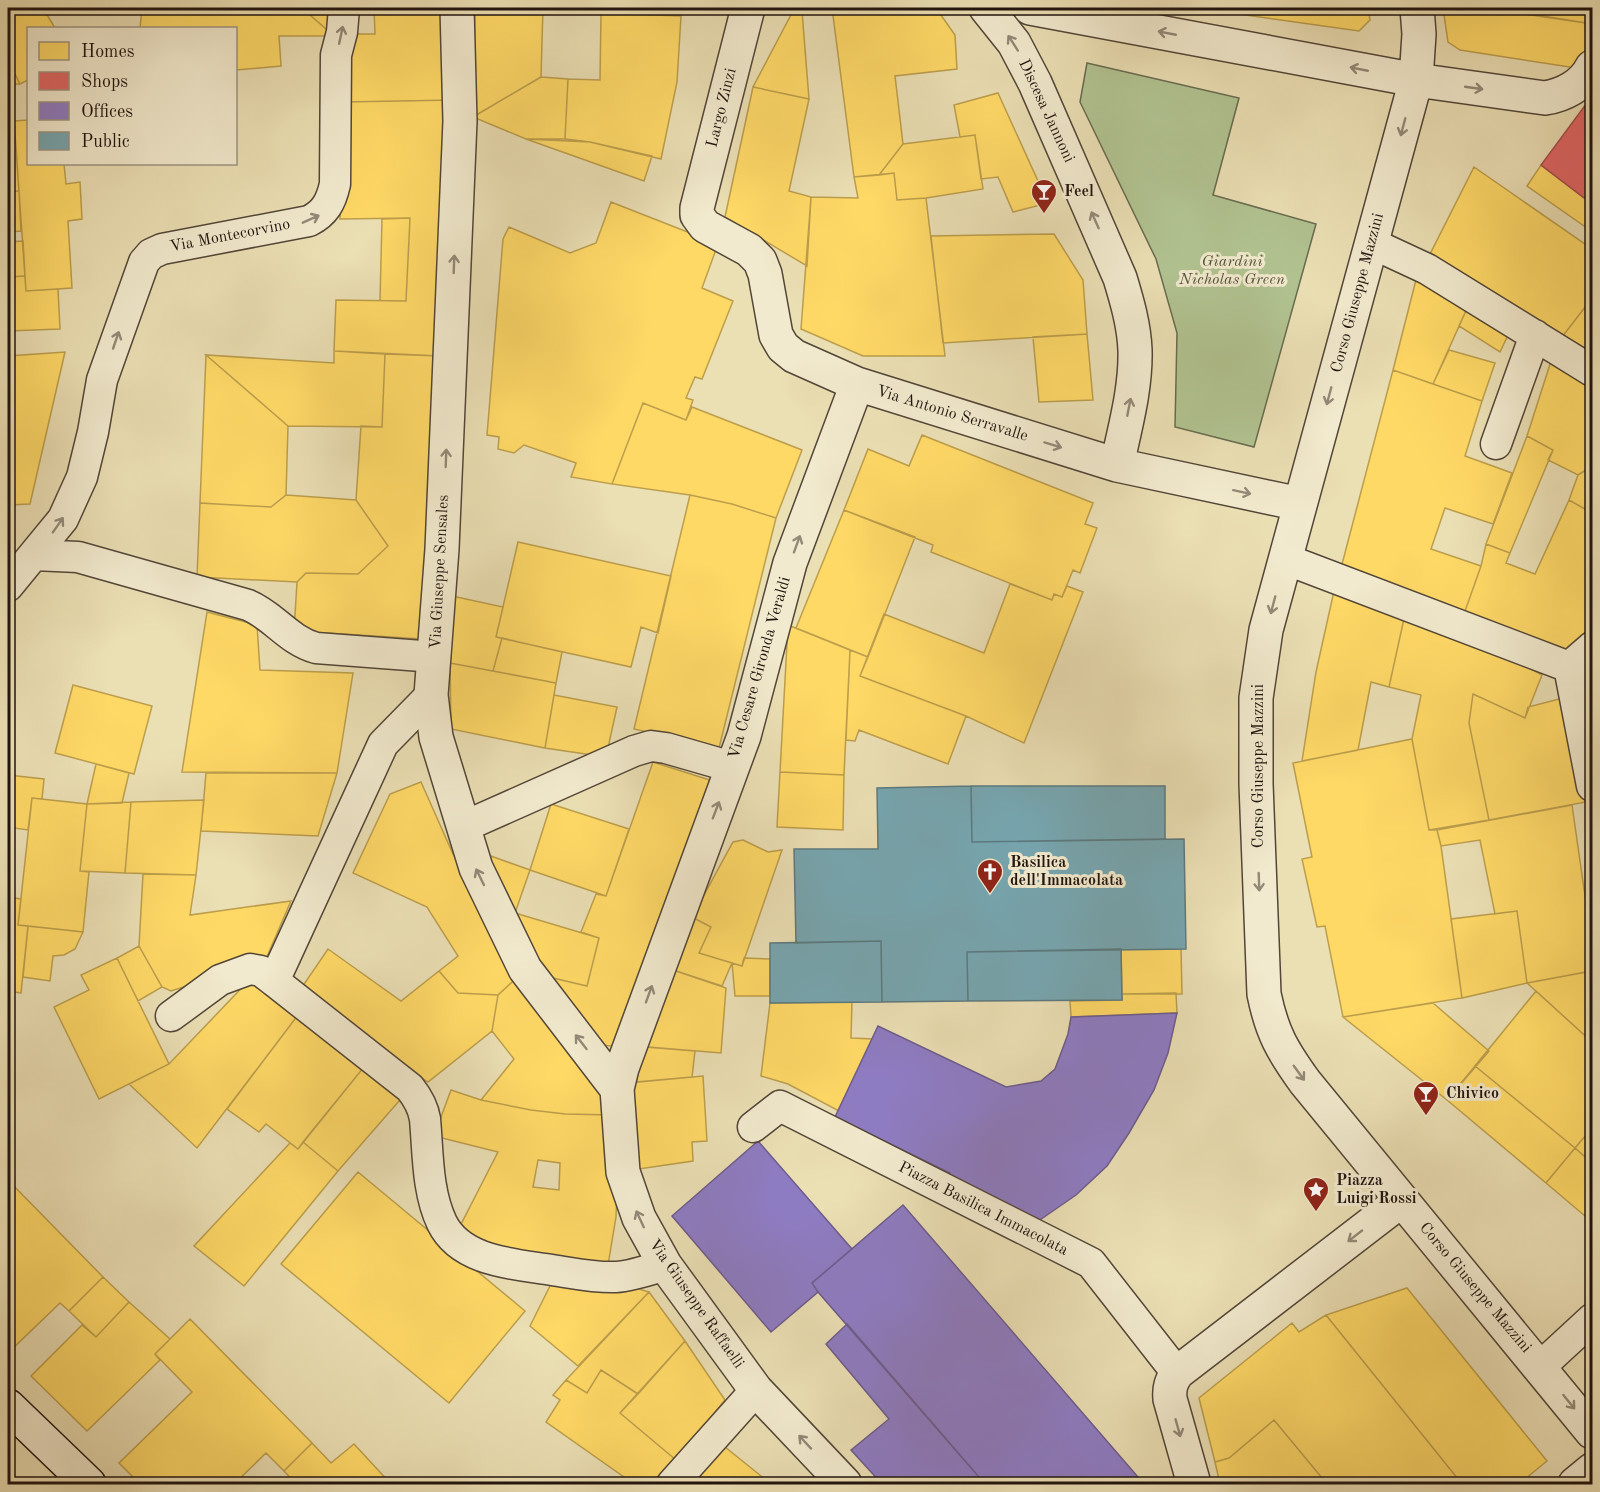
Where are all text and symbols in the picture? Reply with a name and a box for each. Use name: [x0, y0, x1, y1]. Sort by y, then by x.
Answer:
one-way arrow: [336, 25, 347, 45]
legend: [27, 27, 237, 165]
one-way arrow: [1158, 27, 1177, 38]
one-way arrow: [1007, 36, 1019, 52]
text: Homes: [81, 43, 135, 61]
street label: Discesa Jannoni: [1015, 57, 1077, 165]
one-way arrow: [1349, 64, 1369, 75]
street label: Largo Zinzi: [704, 67, 740, 149]
text: Shops: [81, 73, 128, 91]
one-way arrow: [1464, 83, 1484, 94]
text: Offices: [81, 103, 133, 121]
one-way arrow: [1397, 117, 1409, 136]
text: Public: [81, 133, 130, 151]
bar icon: Feel: [1029, 177, 1059, 215]
place label: Feel: [1064, 184, 1094, 200]
one-way arrow: [1089, 211, 1100, 229]
one-way arrow: [302, 212, 320, 224]
street label: Corso Giuseppe Mazzini: [1329, 212, 1387, 374]
street label: Via Montecorvino: [169, 216, 292, 256]
one-way arrow: [449, 254, 460, 274]
park label: Giardini Nicholas Green: [1178, 254, 1285, 288]
one-way arrow: [111, 331, 122, 350]
street label: Via Antonio Serravalle: [874, 383, 1030, 445]
one-way arrow: [1323, 386, 1335, 405]
one-way arrow: [1124, 398, 1135, 418]
one-way arrow: [1043, 440, 1062, 451]
one-way arrow: [440, 449, 451, 469]
one-way arrow: [1232, 487, 1251, 498]
street label: Via Giuseppe Sensales: [428, 494, 452, 650]
one-way arrow: [52, 517, 64, 533]
one-way arrow: [793, 535, 804, 554]
street label: Via Cesare Gironda Veraldi: [726, 575, 794, 761]
one-way arrow: [1267, 595, 1278, 614]
street label: Corso Giuseppe Mazzini: [1251, 684, 1267, 848]
one-way arrow: [711, 802, 722, 820]
place label: Basilica dell'Immacolata: [1010, 855, 1123, 889]
church icon: Basilica dell'Immacolata: [975, 857, 1005, 895]
one-way arrow: [473, 868, 485, 886]
one-way arrow: [1254, 871, 1265, 891]
one-way arrow: [644, 985, 655, 1003]
one-way arrow: [575, 1035, 587, 1051]
one-way arrow: [1292, 1065, 1305, 1081]
bar icon: Chivico: [1411, 1079, 1441, 1117]
place label: Chivico: [1446, 1086, 1499, 1102]
street label: Piazza Basilica Immacolata: [896, 1159, 1070, 1259]
place label: Piazza Luigi Rossi: [1336, 1173, 1417, 1207]
place icon: Piazza Luigi Rossi: [1301, 1175, 1331, 1213]
one-way arrow: [634, 1210, 645, 1228]
street label: Corso Giuseppe Mazzini: [1416, 1220, 1534, 1356]
one-way arrow: [1348, 1229, 1364, 1242]
street label: Via Giuseppe Raffaelli: [645, 1236, 747, 1372]
one-way arrow: [1562, 1394, 1575, 1410]
one-way arrow: [1173, 1418, 1184, 1437]
one-way arrow: [798, 1435, 812, 1450]

